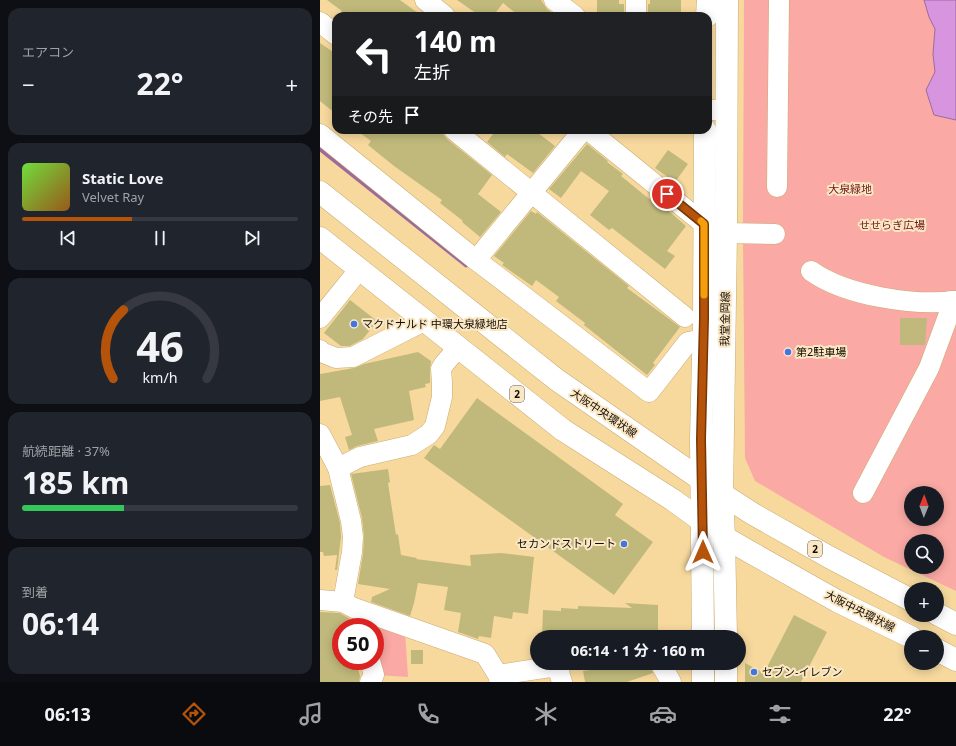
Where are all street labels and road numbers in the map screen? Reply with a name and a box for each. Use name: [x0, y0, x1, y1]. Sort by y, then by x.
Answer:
street label: 我堂金岡線: [717, 291, 732, 347]
street label: 大阪中央環状線: [568, 385, 640, 440]
road number: 2: [510, 386, 524, 402]
road number: 2: [808, 541, 822, 557]
street label: 大阪中央環状線: [823, 586, 898, 635]

